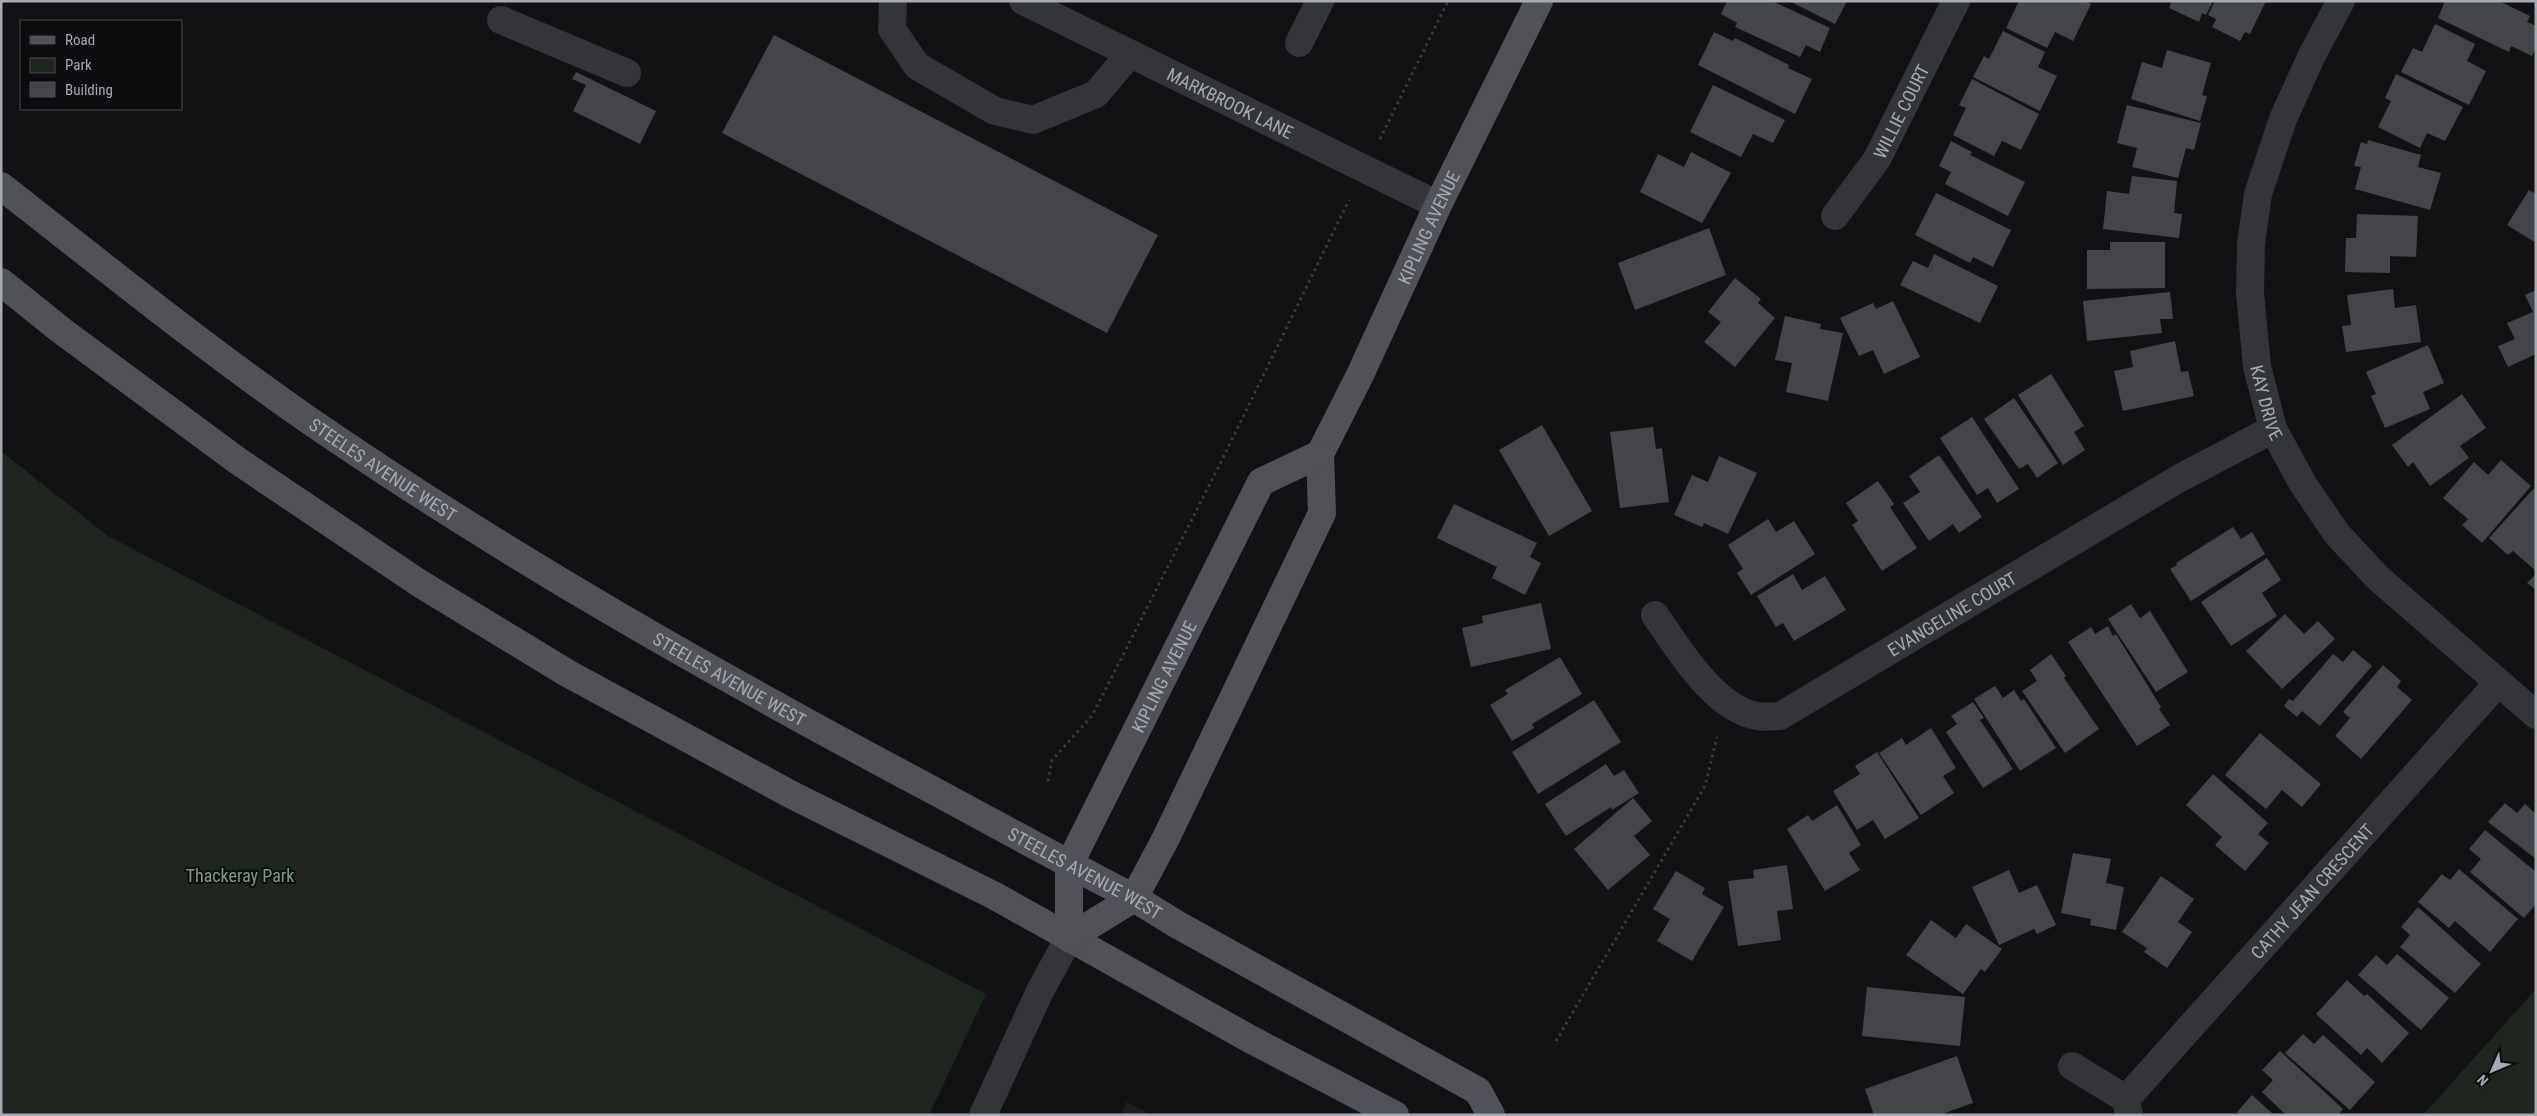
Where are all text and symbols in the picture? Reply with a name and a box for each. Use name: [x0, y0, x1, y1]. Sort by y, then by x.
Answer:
legend: [20, 20, 182, 110]
text: Road: [65, 31, 95, 49]
text: Park: [65, 56, 92, 74]
street label: WILLIE COURT: [1869, 61, 1933, 162]
street label: MARKBROOK LANE: [1164, 63, 1297, 143]
text: Building: [65, 81, 113, 99]
street label: KIPLING AVENUE: [1393, 167, 1464, 287]
street label: KAY DRIVE: [2247, 363, 2287, 443]
street label: STEELES AVENUE WEST: [305, 413, 461, 525]
street label: EVANGELINE COURT: [1884, 567, 2020, 660]
street label: KIPLING AVENUE: [1127, 617, 1200, 736]
street label: STEELES AVENUE WEST: [649, 628, 810, 730]
street label: CATHY JEAN CRESCENT: [2246, 819, 2378, 963]
street label: STEELES AVENUE WEST: [1005, 823, 1166, 923]
park label: Thackeray Park: [186, 865, 294, 886]
north arrow: [2467, 1046, 2517, 1096]
text: N: [2474, 1072, 2491, 1089]

